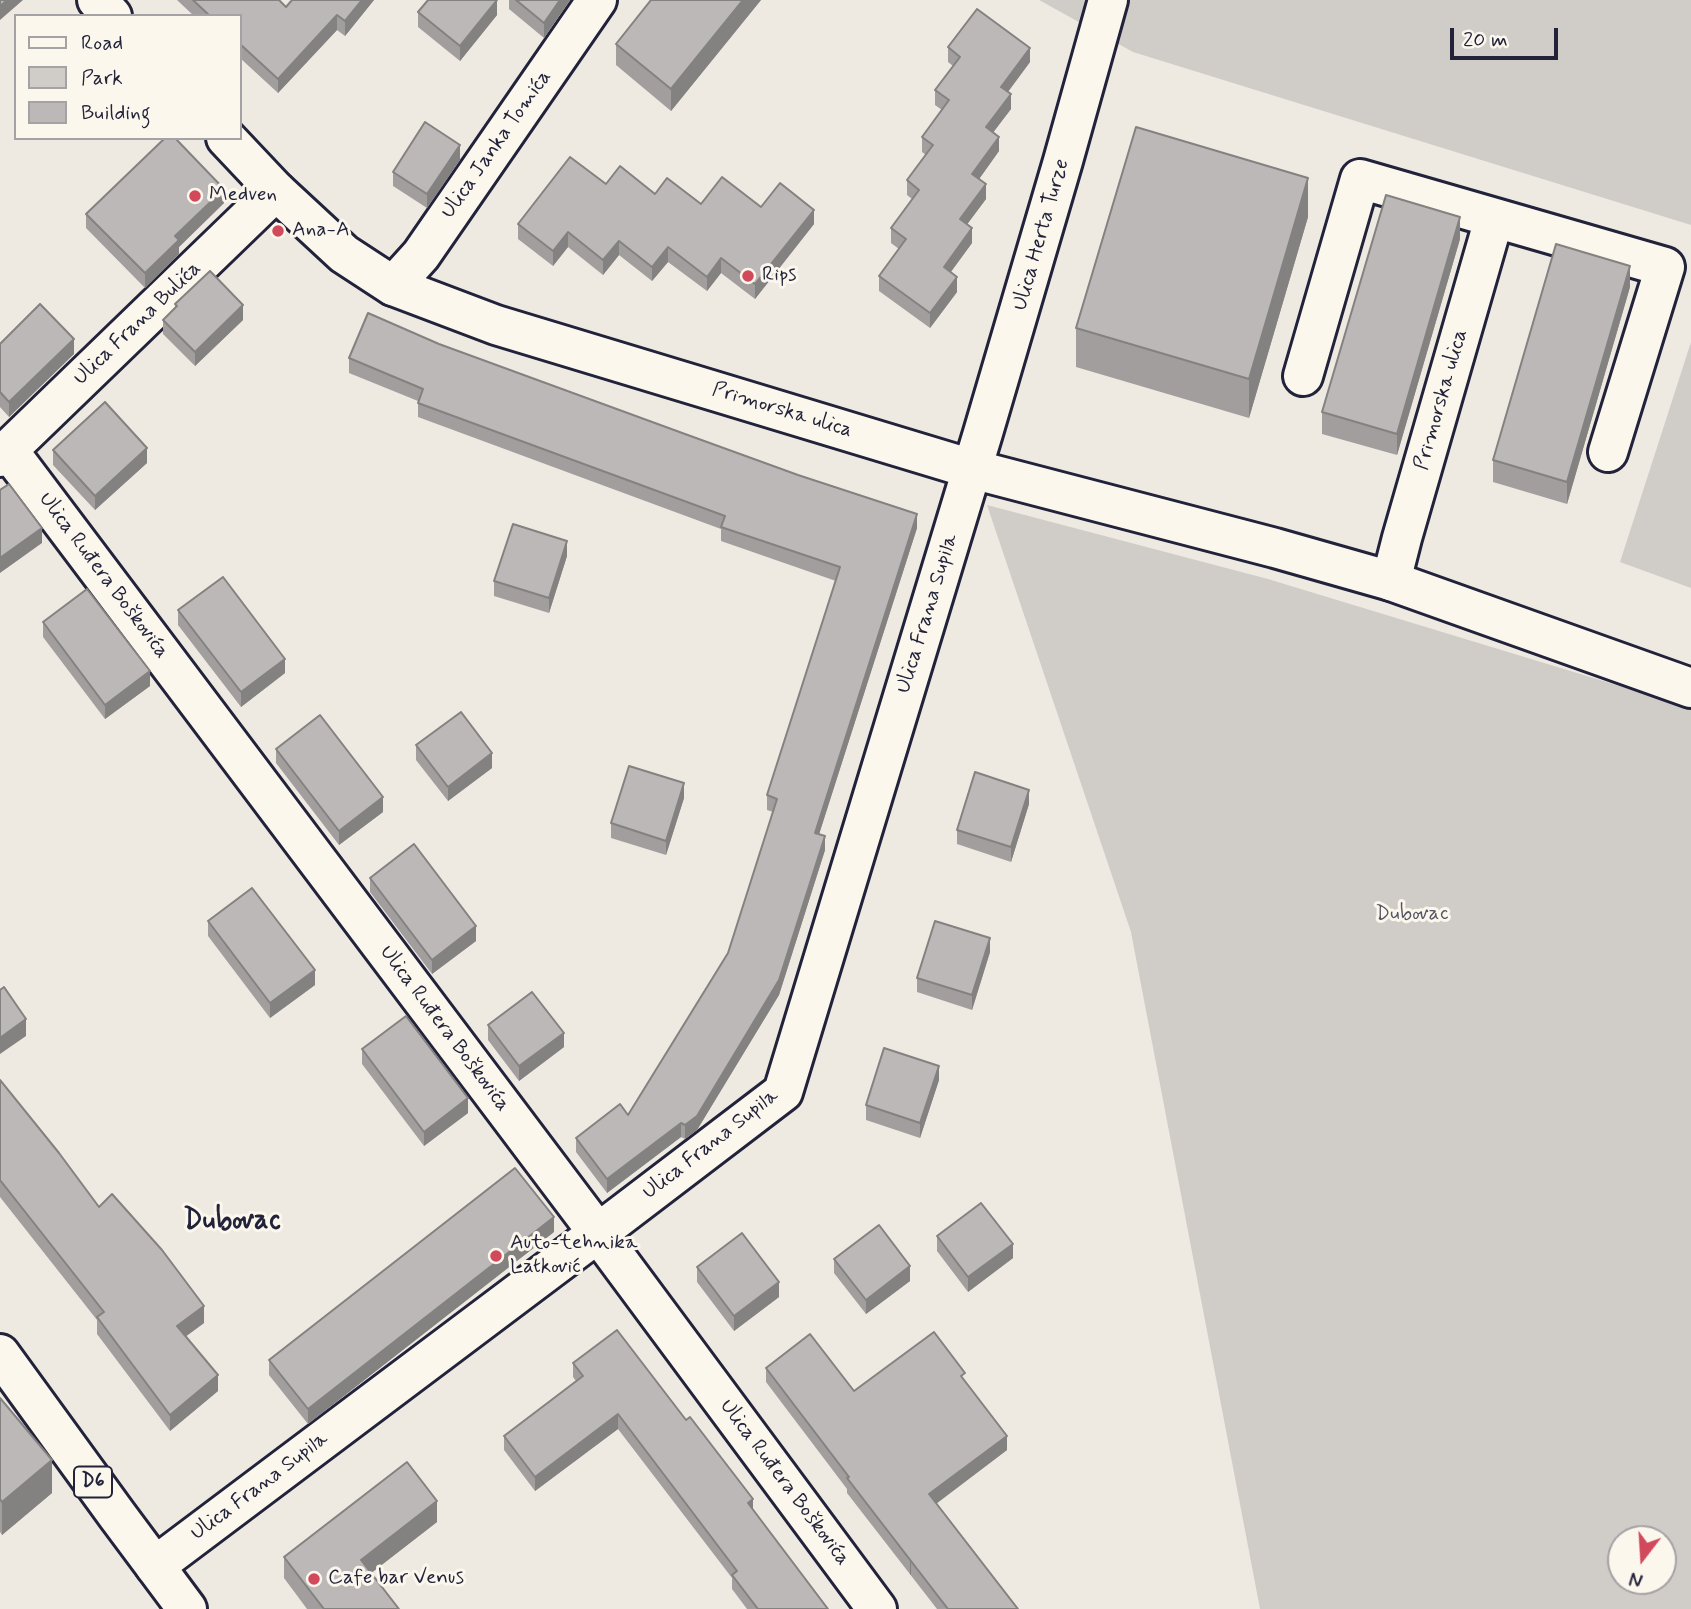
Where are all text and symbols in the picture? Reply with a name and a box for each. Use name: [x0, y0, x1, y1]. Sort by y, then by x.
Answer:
legend: [14, 14, 242, 140]
scale bar: [1453, 14, 1562, 58]
text: 20 m: [1463, 26, 1508, 54]
text: Road: [81, 29, 123, 57]
text: Park: [81, 64, 123, 92]
street label: Ulica Janka Tomića: [436, 66, 558, 224]
text: Building: [81, 99, 151, 127]
street label: Ulica Herta Turze: [1008, 156, 1076, 314]
place label: Medven: [209, 183, 277, 209]
marker: Medven: [187, 188, 203, 204]
place label: Ana-A: [292, 218, 350, 244]
marker: Ana-A: [270, 223, 286, 239]
street label: Ulica Frana Bulića: [69, 257, 207, 391]
place label: Rips: [762, 263, 796, 289]
marker: Rips: [740, 268, 756, 284]
street label: Primorska ulica: [1410, 327, 1474, 473]
street label: Primorska ulica: [709, 378, 855, 444]
street label: Ulica Ruđera Boškovića: [32, 488, 174, 664]
street label: Ulica Frana Supila: [892, 531, 964, 697]
park label: Dubovac: [1375, 902, 1449, 928]
street label: Ulica Ruđera Boškovića: [373, 941, 515, 1117]
street label: Ulica Frana Supila: [638, 1084, 784, 1206]
district label: Dubovac: [183, 1205, 281, 1239]
place label: Auto-tehnika Latković: [510, 1231, 638, 1281]
marker: Auto-tehnika Latković: [488, 1248, 504, 1264]
street label: Ulica Ruđera Boškovića: [713, 1395, 855, 1571]
street label: Ulica Frana Supila: [186, 1427, 334, 1547]
road number: D6: [74, 1466, 112, 1498]
north arrow: [1607, 1525, 1677, 1595]
text: N: [1627, 1565, 1646, 1592]
place label: Cafe bar Venus: [328, 1566, 464, 1592]
marker: Cafe bar Venus: [306, 1571, 322, 1587]

